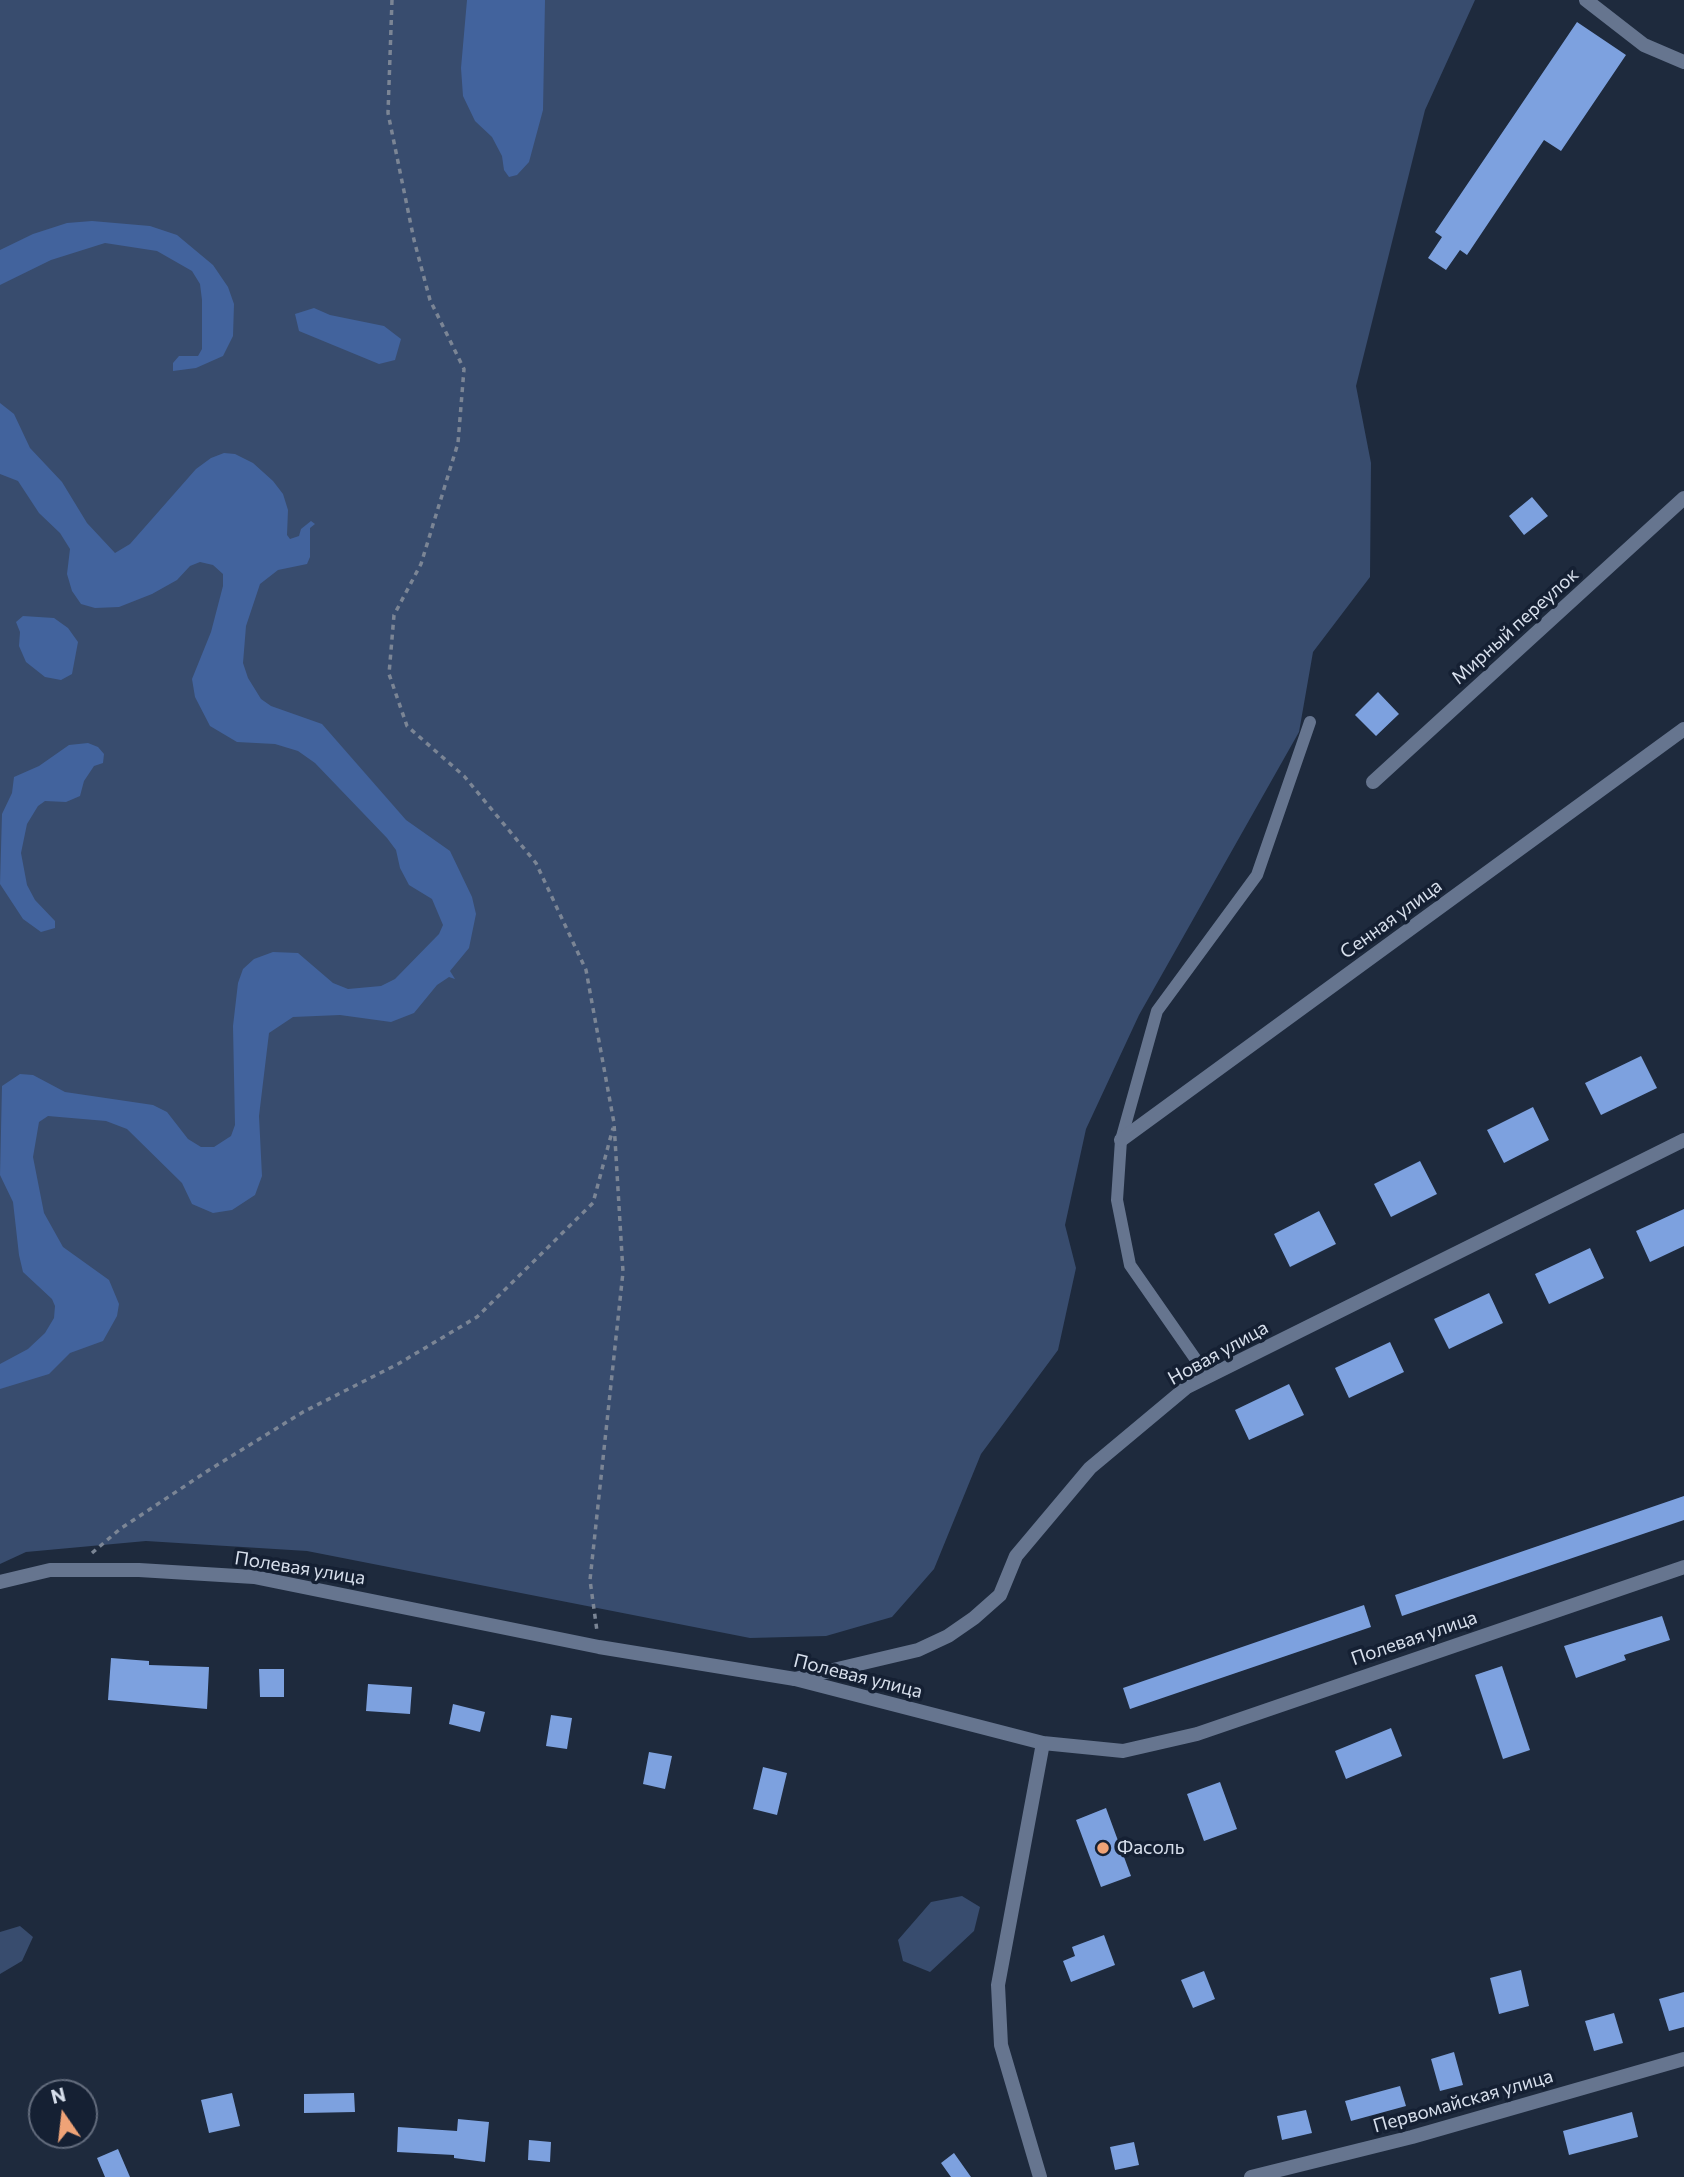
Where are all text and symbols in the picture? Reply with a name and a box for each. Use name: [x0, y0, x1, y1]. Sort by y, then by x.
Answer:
street label: Мирный переулок: [1447, 563, 1583, 689]
street label: Сенная улица: [1336, 874, 1446, 964]
street label: Новая улица: [1164, 1316, 1272, 1390]
street label: Полевая улица: [233, 1546, 367, 1590]
street label: Полевая улица: [1348, 1606, 1480, 1670]
street label: Полевая улица: [791, 1649, 925, 1703]
place label: Фасоль: [1117, 1837, 1184, 1859]
marker: Фасоль: [1095, 1840, 1111, 1856]
street label: Первомайская улица: [1370, 2064, 1556, 2138]
north arrow: [28, 2079, 98, 2149]
text: N: [49, 2082, 68, 2108]

